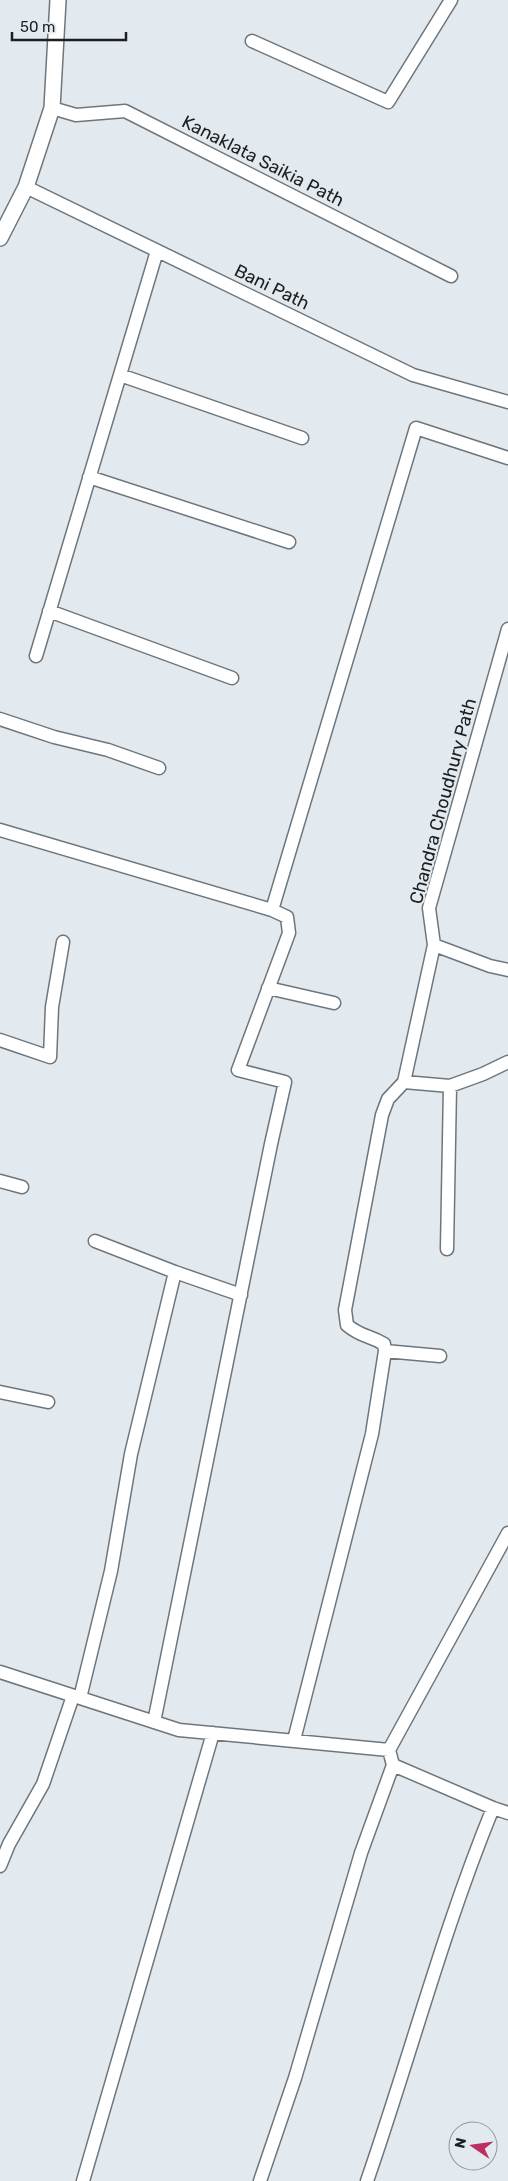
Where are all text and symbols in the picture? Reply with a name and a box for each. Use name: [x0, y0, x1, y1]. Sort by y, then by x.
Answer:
scale bar: [12, 10, 126, 42]
text: 50 m: [20, 18, 55, 36]
street label: Kanaklata Saikia Path: [178, 111, 348, 211]
street label: Bani Path: [231, 259, 313, 315]
street label: Chandra Choudhury Path: [405, 696, 481, 906]
north arrow: [448, 2121, 498, 2171]
text: N: [451, 2136, 470, 2150]

